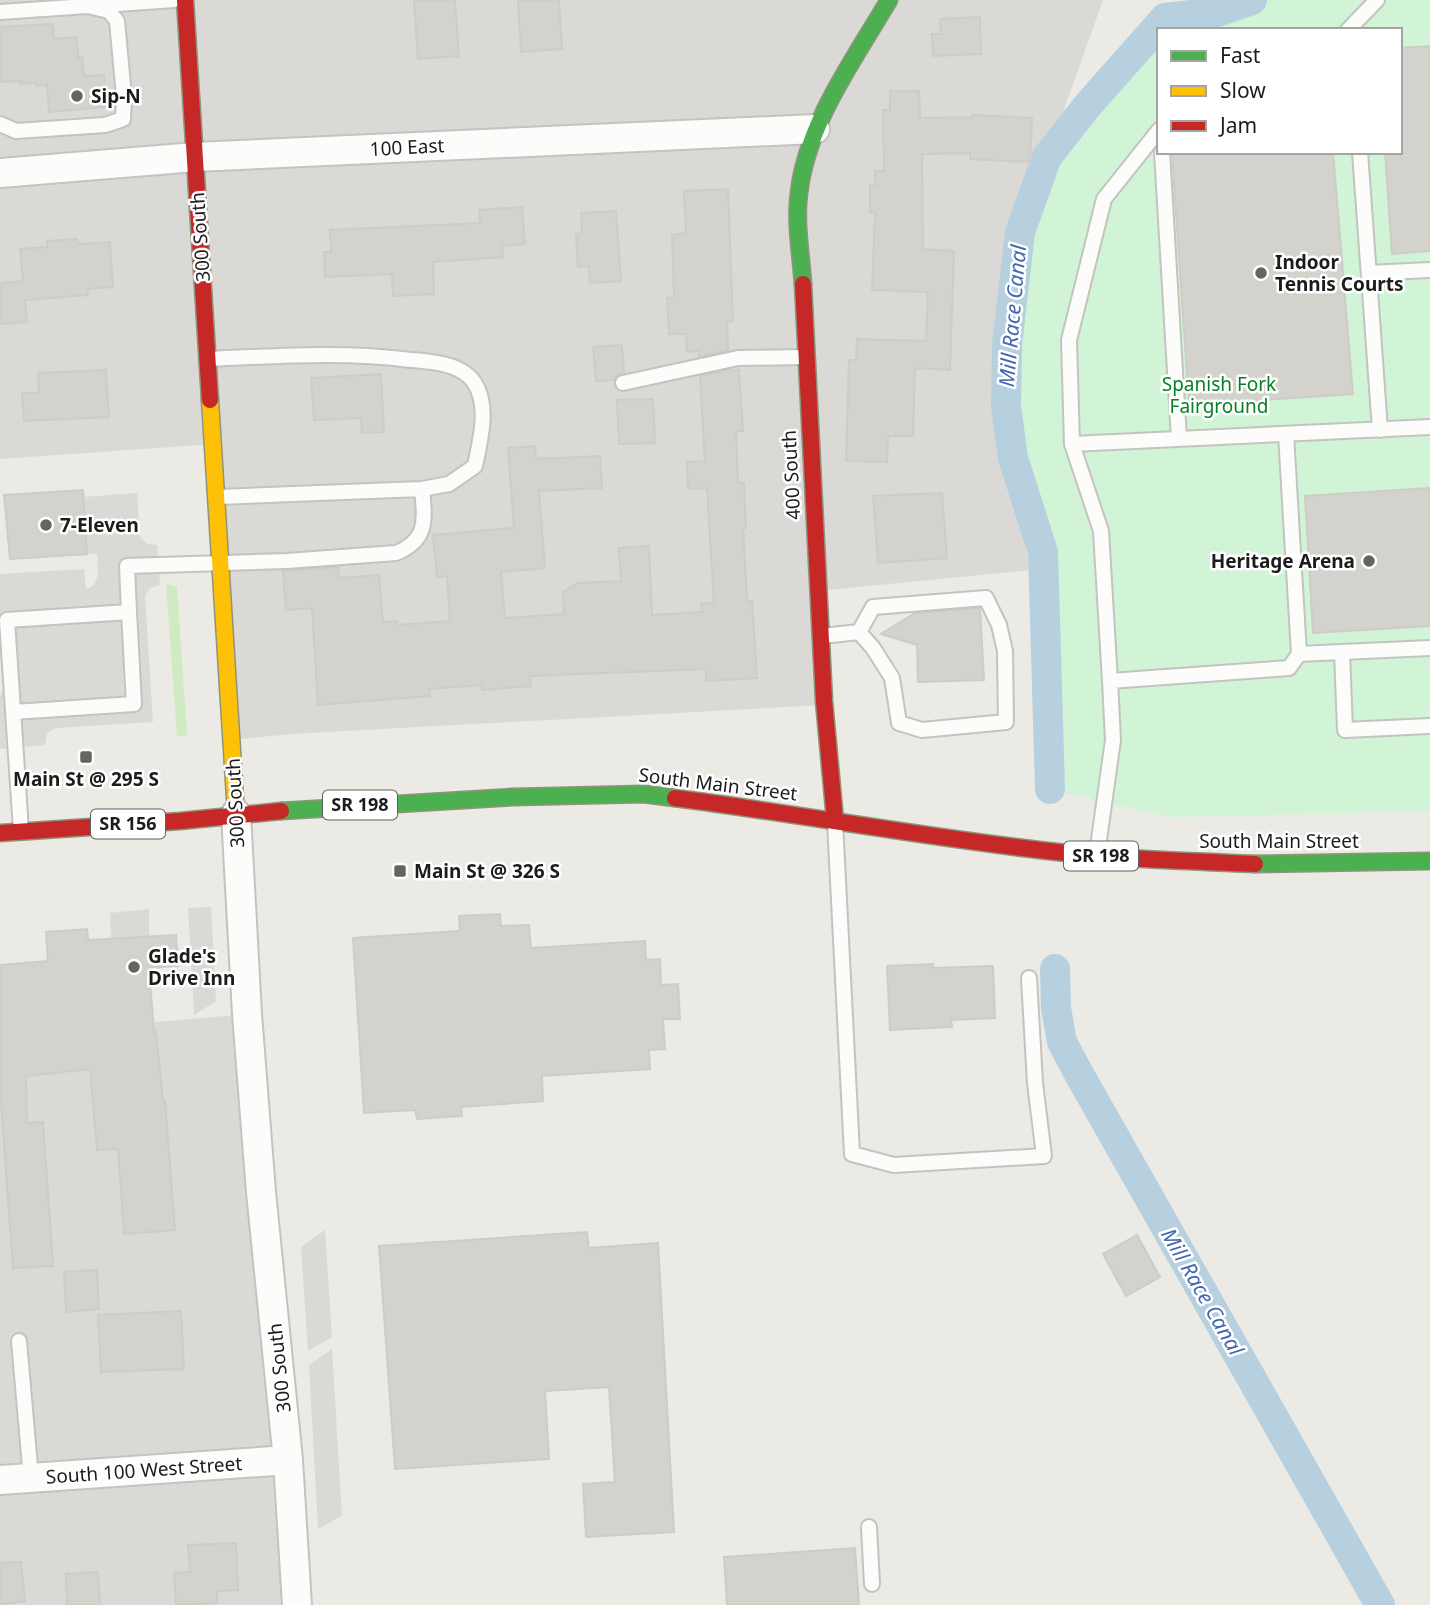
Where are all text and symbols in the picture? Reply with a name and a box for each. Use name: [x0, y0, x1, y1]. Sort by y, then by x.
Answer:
legend: [1157, 28, 1402, 154]
text: Fast: [1220, 41, 1261, 69]
text: Slow: [1220, 76, 1266, 104]
place label: Sip-N: [91, 83, 141, 109]
marker: Sip-N: [69, 88, 85, 104]
text: Jam: [1218, 111, 1257, 139]
street label: 100 East: [369, 132, 445, 162]
street label: 300 South: [184, 191, 216, 283]
water label: Mill Race Canal: [992, 243, 1032, 388]
place label: Indoor Tennis Courts: [1275, 249, 1404, 297]
marker: Indoor Tennis Courts: [1253, 265, 1269, 281]
park label: Spanish Fork Fairground: [1162, 371, 1276, 419]
street label: 400 South: [776, 429, 806, 521]
place label: 7-Eleven: [60, 512, 139, 538]
marker: 7-Eleven: [38, 517, 54, 533]
place label: Heritage Arena: [1211, 548, 1355, 574]
marker: Heritage Arena: [1361, 553, 1377, 569]
marker: Main St @ 295 S: [78, 749, 94, 765]
street label: 300 South: [220, 757, 250, 849]
street label: South Main Street: [637, 761, 799, 807]
place label: Main St @ 295 S: [13, 766, 159, 792]
road number: SR 198: [323, 790, 397, 820]
road number: SR 156: [91, 810, 165, 838]
street label: South Main Street: [1199, 828, 1359, 854]
road number: SR 198: [1064, 842, 1138, 870]
place label: Main St @ 326 S: [414, 858, 560, 884]
marker: Main St @ 326 S: [392, 863, 408, 879]
place label: Glade's Drive Inn: [148, 943, 235, 991]
marker: Glade's Drive Inn: [126, 959, 142, 975]
water label: Mill Race Canal: [1155, 1223, 1251, 1361]
street label: 300 South: [261, 1322, 297, 1414]
street label: South 100 West Street: [45, 1450, 243, 1490]

